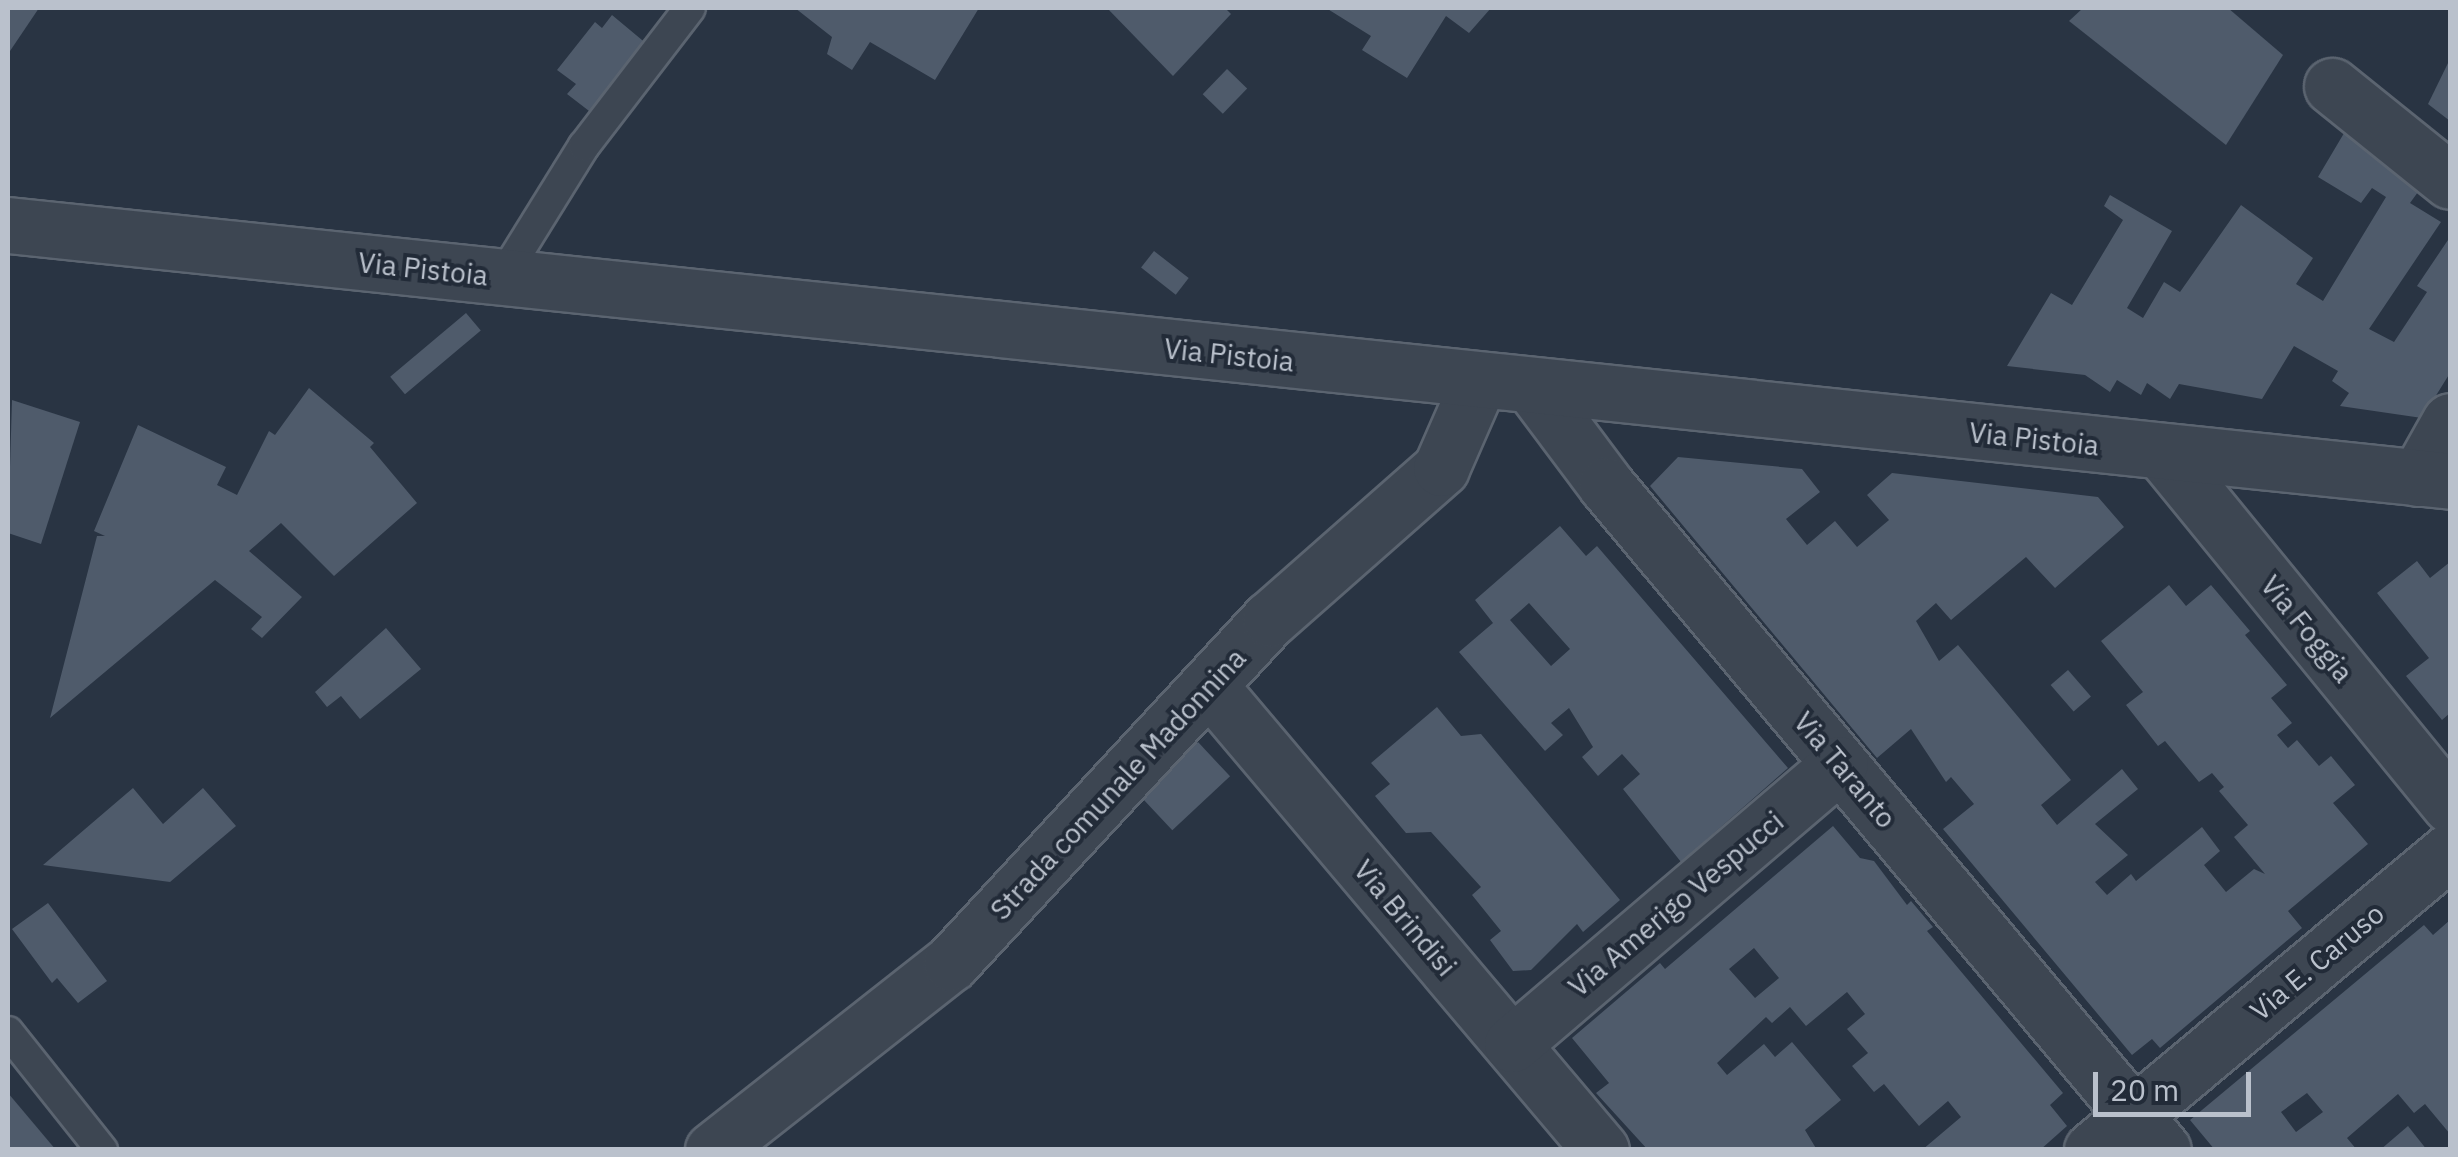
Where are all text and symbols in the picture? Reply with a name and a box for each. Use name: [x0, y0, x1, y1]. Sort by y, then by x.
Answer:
street label: Via Pistoia: [356, 245, 490, 293]
street label: Via Pistoia: [1162, 331, 1296, 379]
street label: Via Pistoia: [1967, 415, 2101, 463]
street label: Via Foggia: [2254, 569, 2360, 689]
street label: Strada comunale Madonnina: [983, 641, 1253, 927]
street label: Via Taranto: [1787, 705, 1903, 835]
street label: Via Amerigo Vespucci: [1562, 804, 1790, 1004]
street label: Via Brindisi: [1347, 853, 1463, 983]
street label: Via E. Caruso: [2243, 896, 2391, 1028]
scale bar: [2098, 1052, 2256, 1114]
text: 20 m: [2110, 1070, 2179, 1109]

